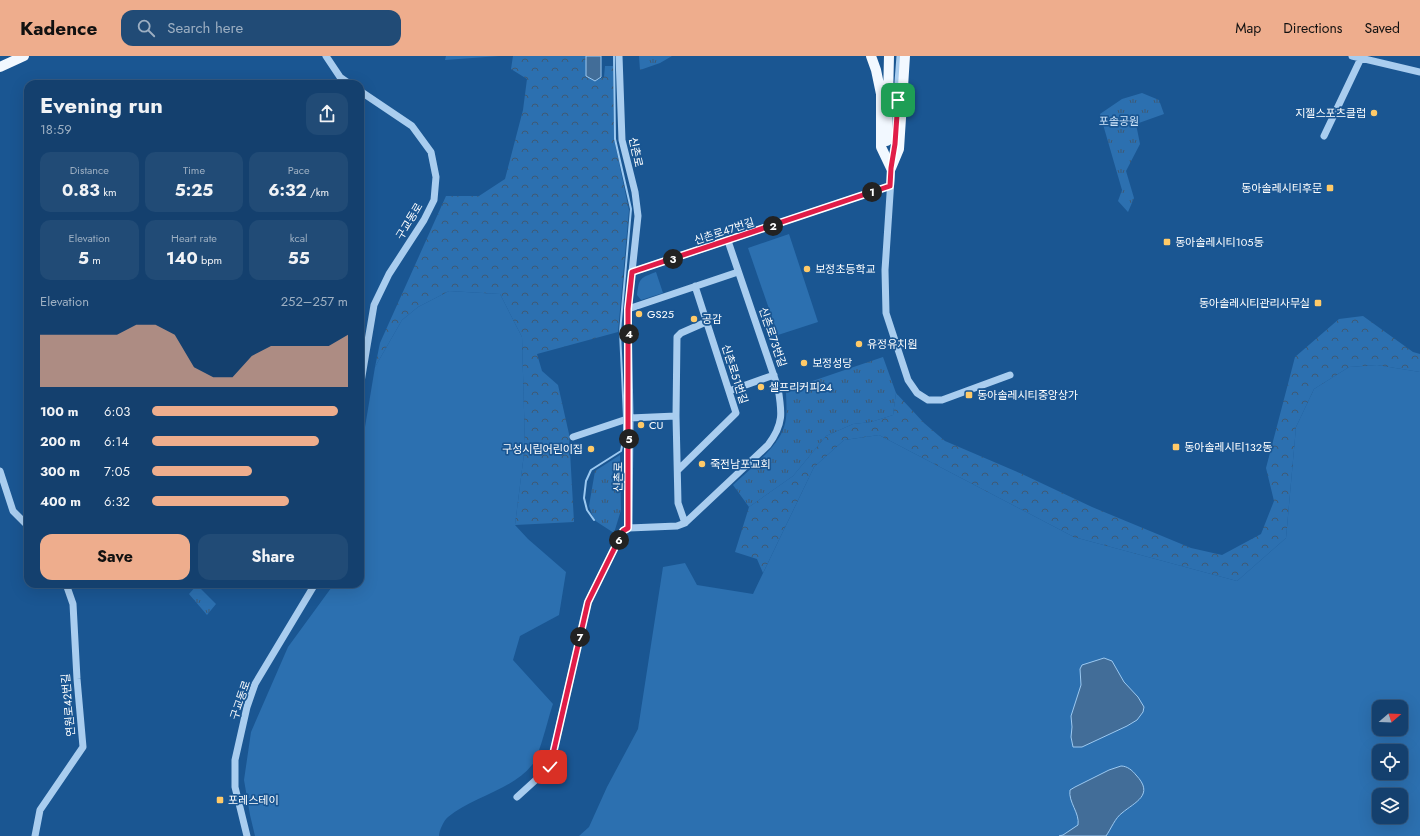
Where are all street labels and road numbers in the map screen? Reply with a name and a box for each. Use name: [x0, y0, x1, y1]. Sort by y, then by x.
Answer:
street label: 신촌로: [625, 135, 647, 169]
street label: 구교동로: [392, 200, 426, 242]
street label: 신촌로47번길: [692, 214, 756, 248]
street label: 신촌로73번길: [755, 305, 791, 369]
street label: 신촌로51번길: [718, 342, 752, 406]
street label: 신촌로: [610, 462, 626, 492]
street label: 연원로42번길: [57, 673, 79, 737]
street label: 구교동로: [226, 678, 254, 722]

